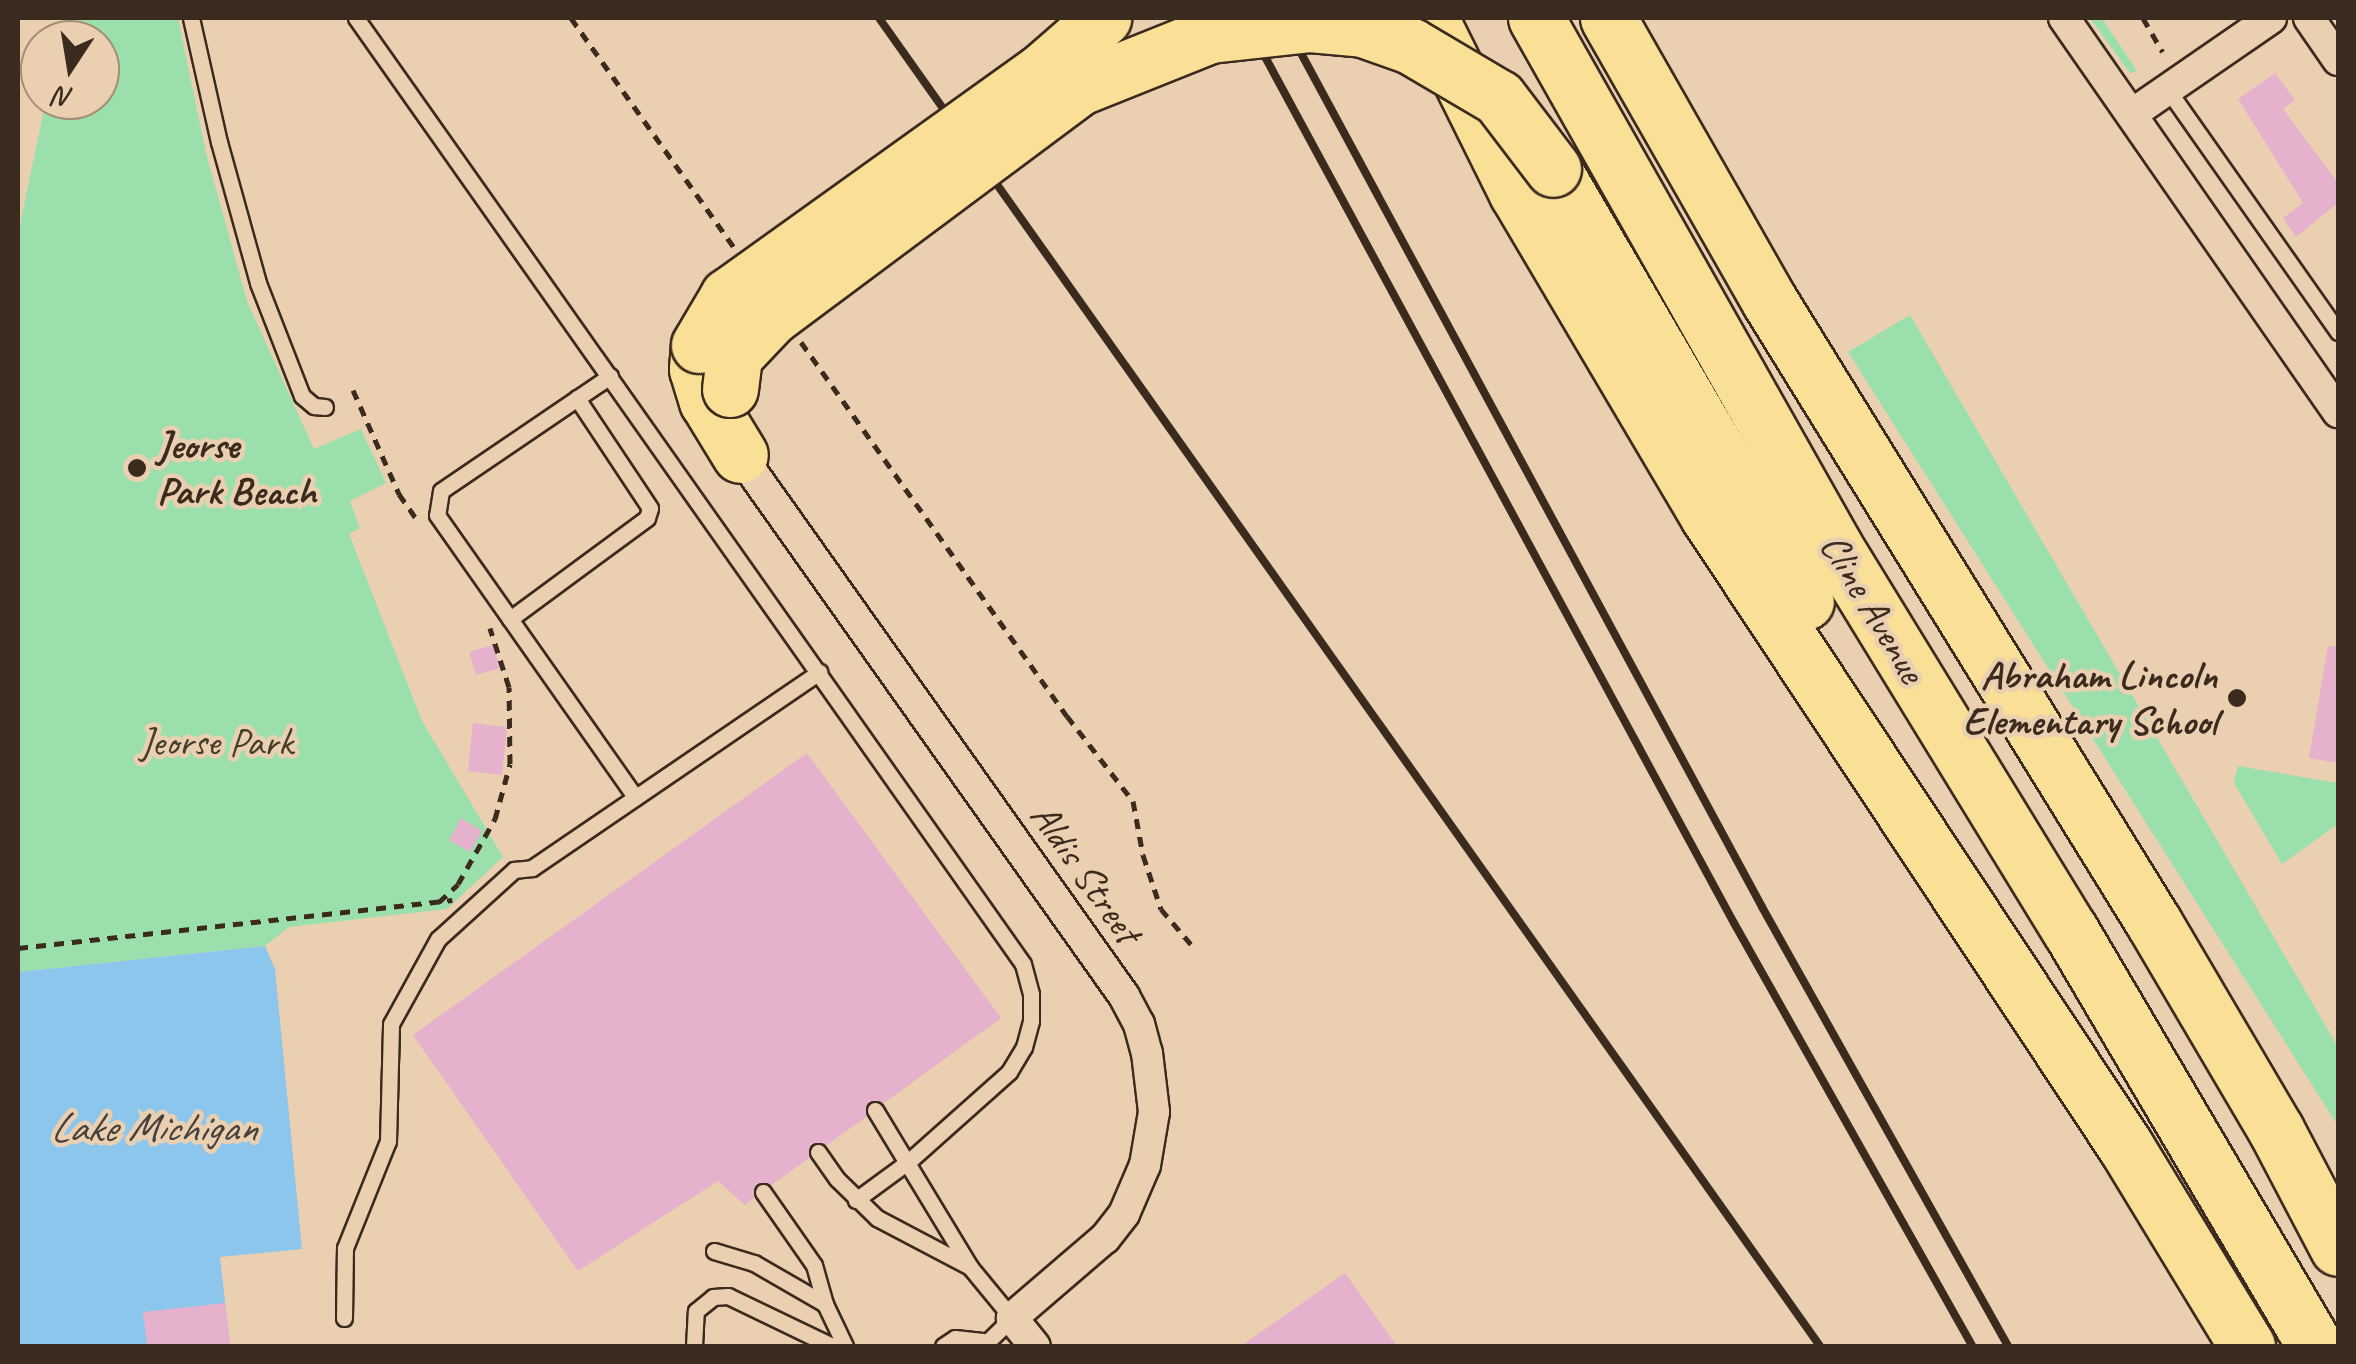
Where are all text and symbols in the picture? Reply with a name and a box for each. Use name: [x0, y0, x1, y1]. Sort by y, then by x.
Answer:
north arrow: [20, 20, 120, 120]
text: N: [52, 79, 76, 117]
place label: Jeorse Park Beach: [157, 421, 315, 515]
marker: Jeorse Park Beach: [126, 457, 148, 479]
street label: Cline Avenue: [1810, 525, 1936, 691]
place label: Abraham Lincoln Elementary School: [1963, 651, 2217, 745]
marker: Abraham Lincoln Elementary School: [2226, 687, 2248, 709]
park label: Jeorse Park: [139, 718, 293, 766]
street label: Aldis Street: [1020, 794, 1152, 952]
water label: Lake Michigan: [50, 1103, 256, 1153]

